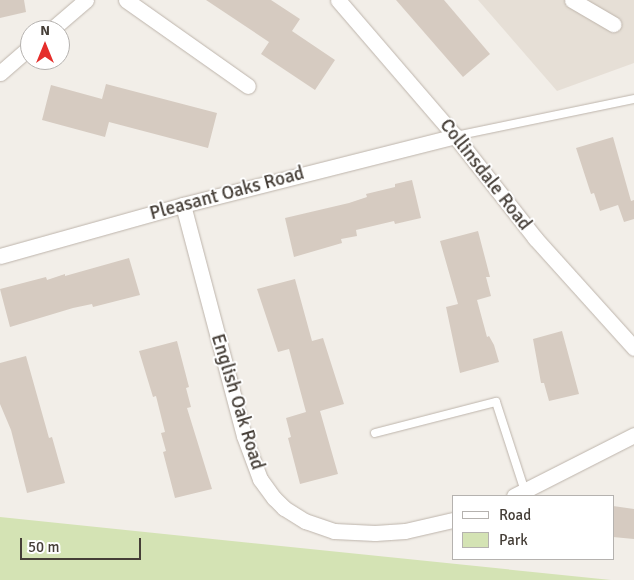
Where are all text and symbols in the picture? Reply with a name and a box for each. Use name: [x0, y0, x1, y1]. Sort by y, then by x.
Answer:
north arrow: [20, 20, 70, 70]
text: N: [40, 22, 50, 39]
street label: Collinsdale Road: [434, 115, 536, 235]
street label: Pleasant Oaks Road: [147, 162, 307, 226]
street label: English Oak Road: [206, 331, 268, 473]
legend: [452, 495, 614, 560]
text: Road: [499, 506, 531, 524]
scale bar: [22, 528, 144, 560]
text: Park: [499, 531, 528, 549]
text: 50 m: [28, 538, 59, 556]

